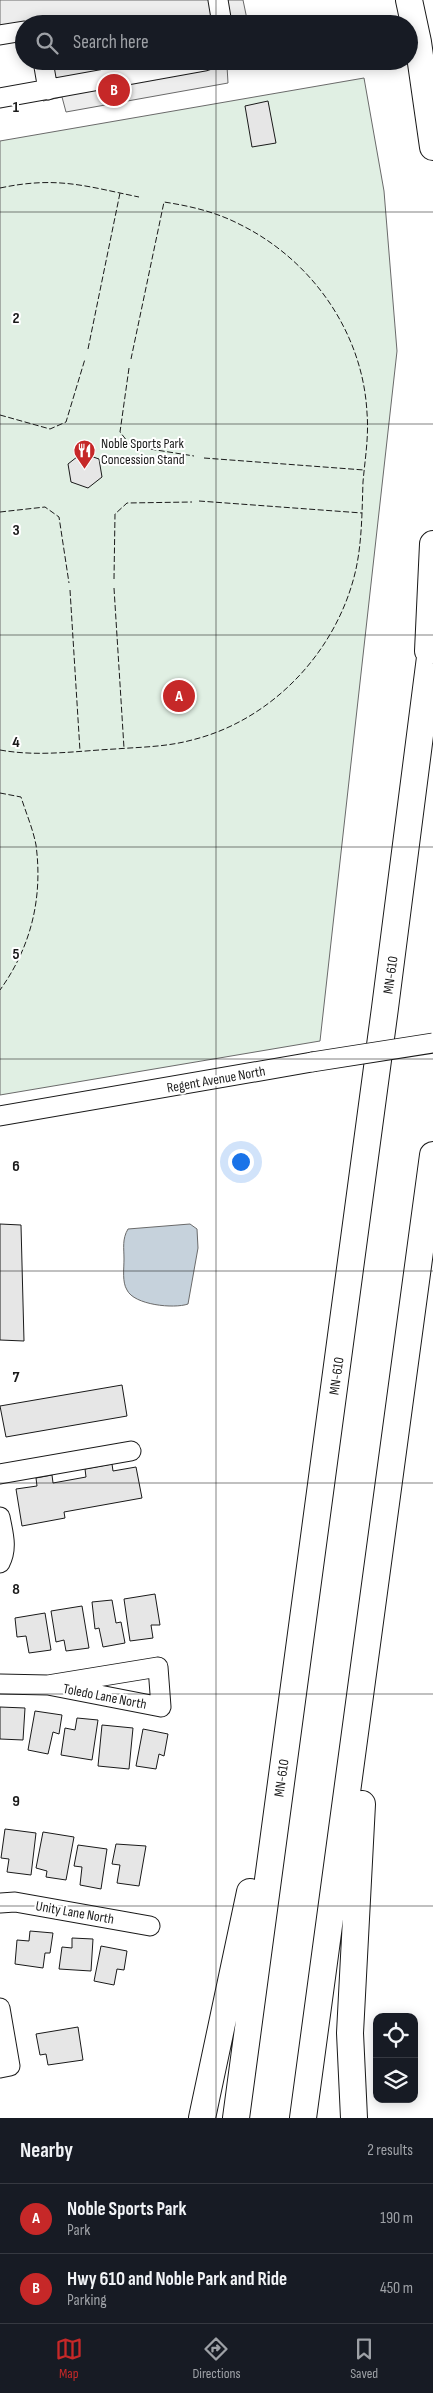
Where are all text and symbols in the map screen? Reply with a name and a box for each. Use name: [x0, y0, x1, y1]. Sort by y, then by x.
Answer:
search box: [15, 15, 418, 70]
icon: search: [33, 29, 61, 57]
text: Search here: [73, 31, 149, 54]
pin: B: [98, 71, 130, 109]
text: 1: [13, 98, 20, 117]
text: 2: [12, 309, 20, 328]
place label: Noble Sports Park Concession Stand: [101, 435, 185, 468]
restaurant icon: Noble Sports Park Concession Stand: [73, 439, 97, 470]
text: 3: [12, 521, 20, 540]
pin: A: [163, 677, 195, 715]
text: 4: [12, 733, 20, 752]
text: 5: [12, 945, 20, 964]
street label: MN-610: [379, 955, 402, 995]
street label: Regent Avenue North: [166, 1062, 267, 1097]
your location: [228, 1149, 254, 1175]
text: 6: [12, 1157, 20, 1176]
street label: MN-610: [325, 1356, 348, 1396]
text: 7: [13, 1368, 20, 1387]
text: 8: [12, 1580, 20, 1599]
street label: Toledo Lane North: [62, 1680, 148, 1713]
street label: MN-610: [270, 1758, 293, 1798]
text: 9: [12, 1792, 20, 1811]
street label: Unity Lane North: [34, 1897, 115, 1928]
map controls: [373, 2013, 418, 2103]
button: locate: [373, 2013, 418, 2058]
button: layers: [373, 2058, 418, 2103]
text: Nearby: [20, 2138, 73, 2163]
text: 2 results: [367, 2141, 413, 2160]
text: Noble Sports Park: [67, 2198, 186, 2221]
text: A: [32, 2209, 40, 2228]
text: 190 m: [380, 2209, 413, 2228]
text: Park: [67, 2221, 90, 2240]
text: Hwy 610 and Noble Park and Ride: [67, 2268, 287, 2291]
text: B: [32, 2279, 40, 2298]
text: 450 m: [380, 2279, 413, 2298]
text: Parking: [67, 2291, 107, 2310]
tab: Map: [55, 2335, 83, 2382]
tab: Directions: [192, 2335, 241, 2382]
tab: Saved: [350, 2335, 378, 2382]

